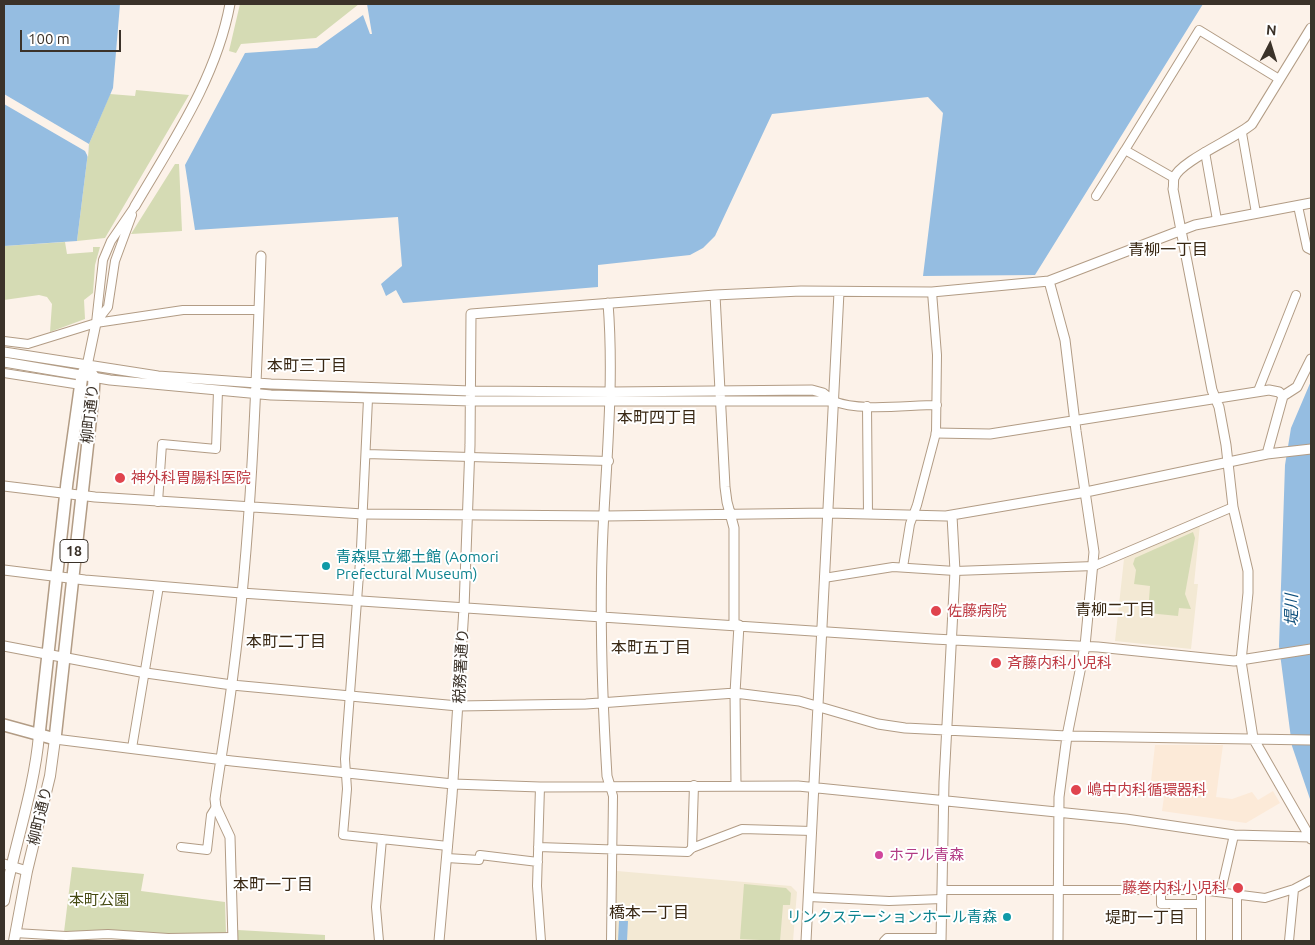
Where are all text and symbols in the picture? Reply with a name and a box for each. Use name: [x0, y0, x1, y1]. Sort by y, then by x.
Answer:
scale bar: [22, 20, 124, 52]
north arrow: [1245, 20, 1295, 70]
text: N: [1265, 22, 1277, 38]
text: 100 m: [28, 30, 70, 47]
district label: 青柳一丁目: [1128, 240, 1208, 260]
district label: 本町三丁目: [267, 356, 347, 376]
street label: 柳町通り: [78, 383, 102, 445]
district label: 本町四丁目: [617, 408, 697, 428]
place label: 神外科胃腸科医院: [131, 469, 251, 487]
marker: 神外科胃腸科医院: [113, 471, 127, 485]
road number: 18: [60, 540, 88, 562]
place label: 青森県立郷土館 (Aomori Prefectural Museum): [336, 548, 499, 583]
marker: 青森県立郷土館 (Aomori Prefectural Museum): [320, 560, 332, 572]
water label: 堤川: [1282, 594, 1302, 626]
district label: 青柳二丁目: [1075, 600, 1155, 620]
place label: 佐藤病院: [947, 602, 1007, 620]
marker: 佐藤病院: [929, 604, 943, 618]
street label: 税務署通り: [450, 628, 472, 704]
district label: 本町二丁目: [246, 632, 326, 652]
district label: 本町五丁目: [611, 638, 691, 658]
place label: 斉藤内科小児科: [1007, 654, 1112, 672]
marker: 斉藤内科小児科: [989, 656, 1003, 670]
place label: 嶋中内科循環器科: [1087, 781, 1207, 799]
marker: 嶋中内科循環器科: [1069, 783, 1083, 797]
street label: 柳町通り: [24, 785, 56, 847]
place label: ホテル青森: [889, 846, 964, 864]
marker: ホテル青森: [873, 849, 885, 861]
district label: 本町一丁目: [233, 875, 313, 895]
place label: 藤巻内科小児科: [1122, 879, 1227, 897]
marker: 藤巻内科小児科: [1231, 881, 1245, 895]
park label: 本町公園: [69, 891, 129, 909]
district label: 橋本一丁目: [609, 903, 689, 923]
place label: リンクステーションホール青森: [787, 908, 997, 926]
district label: 堤町一丁目: [1105, 908, 1185, 928]
marker: リンクステーションホール青森: [1001, 911, 1013, 923]

